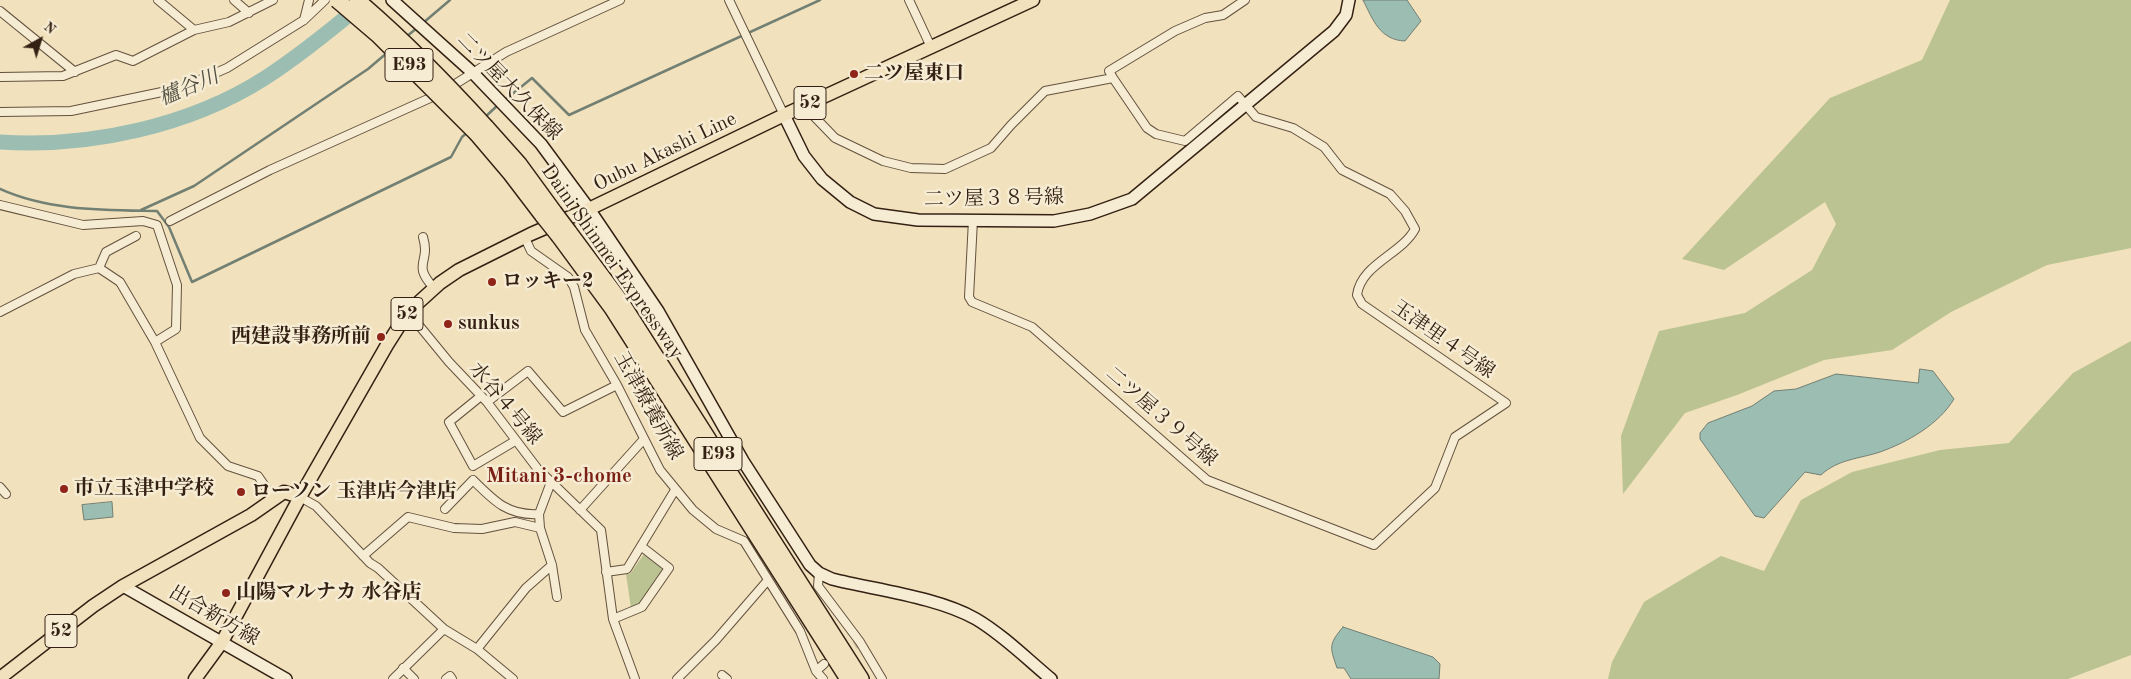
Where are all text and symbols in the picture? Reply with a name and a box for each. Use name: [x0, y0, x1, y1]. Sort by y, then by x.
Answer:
north arrow: [15, 15, 65, 65]
text: N: [41, 20, 58, 37]
street label: 二ツ屋大久保線: [452, 28, 566, 146]
road number: E93: [385, 48, 433, 82]
place label: 二ツ屋東口: [864, 62, 964, 86]
water label: 櫨谷川: [155, 64, 223, 112]
marker: 二ツ屋東口: [848, 68, 860, 80]
road number: 52: [794, 86, 826, 120]
street label: Oubu Akashi Line: [590, 107, 740, 197]
street label: Daini Shinmei Expressway: [535, 160, 689, 364]
street label: 二ツ屋３８号線: [924, 186, 1064, 212]
place label: ロッキー2: [502, 270, 594, 294]
marker: ロッキー2: [486, 276, 498, 288]
street label: 玉津里４号線: [1387, 296, 1499, 384]
road number: 52: [391, 298, 423, 330]
place label: sunkus: [458, 312, 520, 336]
marker: sunkus: [442, 318, 454, 330]
place label: 西建設事務所前: [231, 325, 371, 349]
marker: 西建設事務所前: [375, 331, 387, 343]
street label: 玉津療養所線: [608, 348, 688, 464]
street label: 水谷４号線: [464, 358, 546, 450]
street label: 二ツ屋３９号線: [1100, 362, 1222, 472]
road number: E93: [694, 438, 742, 470]
district label: Mitani 3-chome: [486, 463, 632, 489]
place label: 市立玉津中学校: [74, 477, 214, 501]
place label: ローソン 玉津店今津店: [251, 480, 457, 504]
marker: 市立玉津中学校: [58, 483, 70, 495]
marker: ローソン 玉津店今津店: [235, 486, 247, 498]
street label: 出合新方線: [165, 581, 263, 651]
place label: 山陽マルナカ 水谷店: [236, 581, 422, 605]
marker: 山陽マルナカ 水谷店: [220, 587, 232, 599]
road number: 52: [45, 614, 77, 648]

